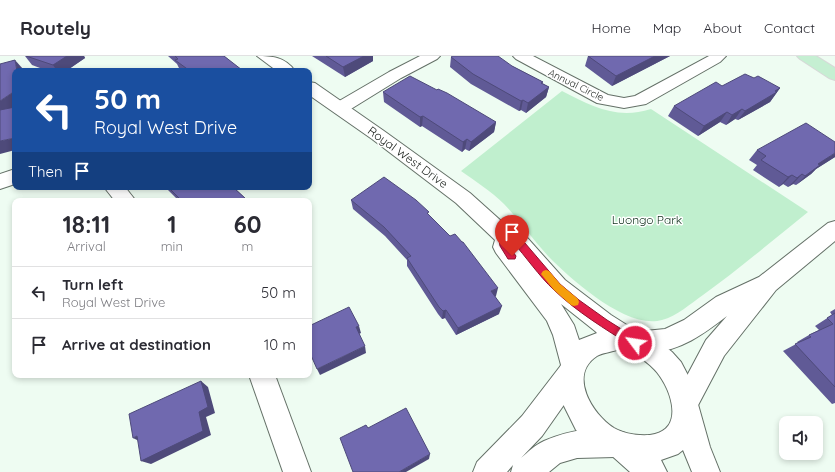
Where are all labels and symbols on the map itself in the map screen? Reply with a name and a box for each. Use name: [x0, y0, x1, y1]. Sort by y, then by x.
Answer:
street label: Annual Circle: [546, 66, 606, 104]
street label: Royal West Drive: [365, 123, 451, 191]
park label: Luongo Park: [612, 212, 682, 227]
pin: [495, 215, 529, 256]
position arrow: [614, 322, 656, 364]

